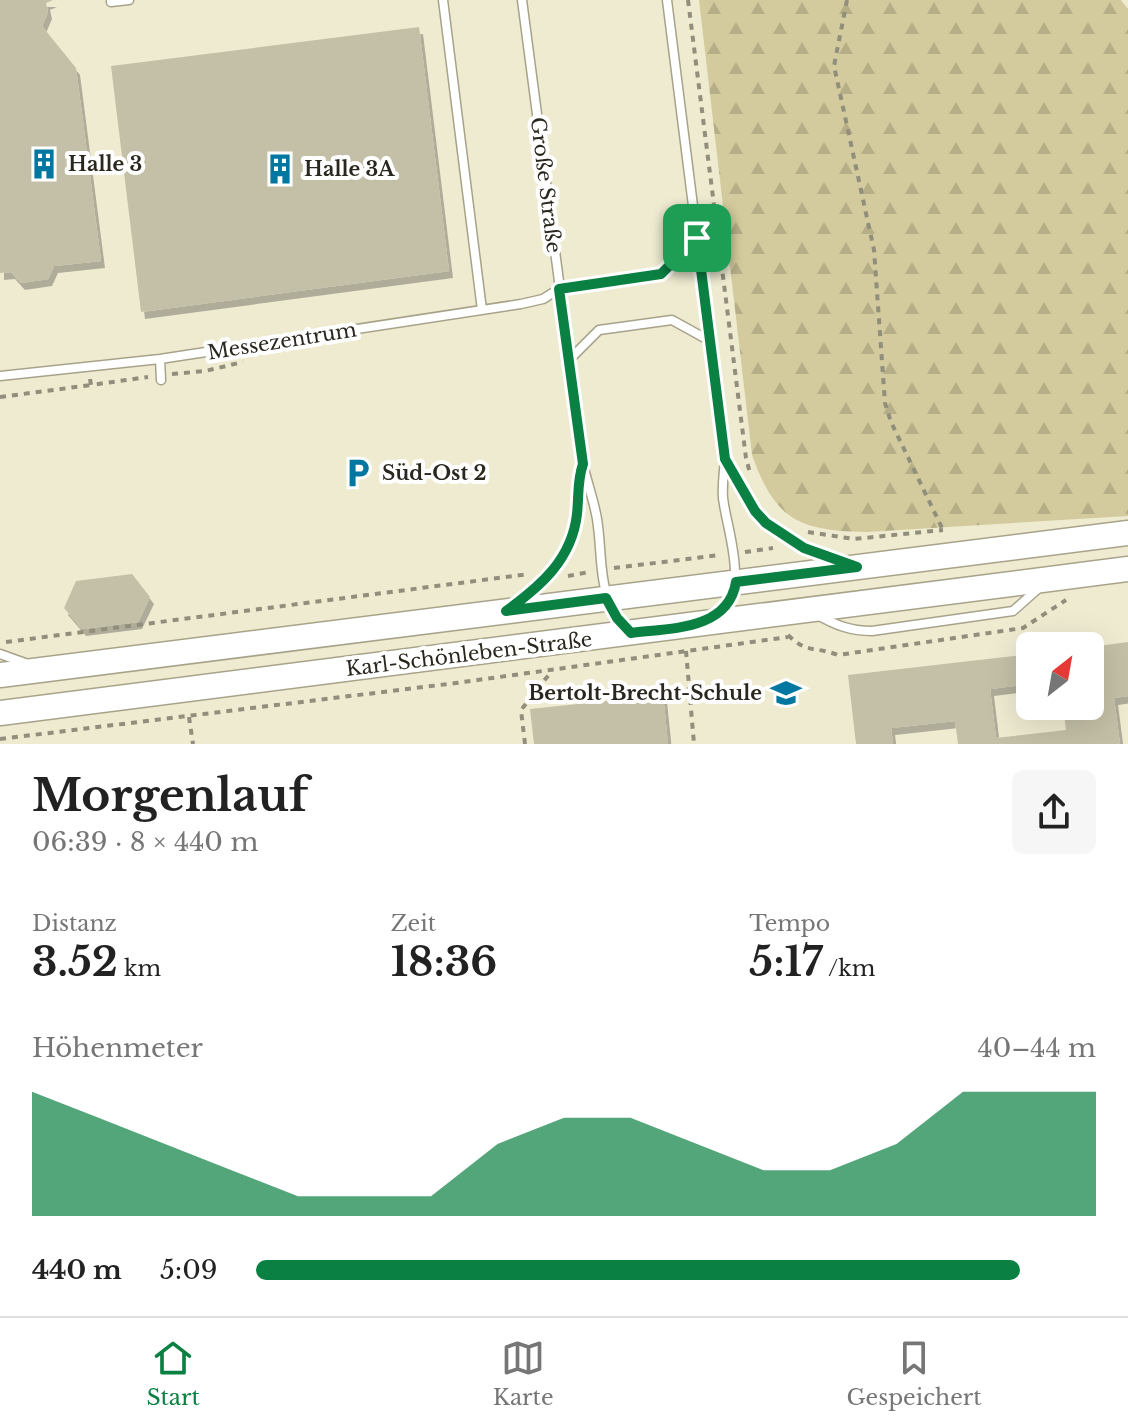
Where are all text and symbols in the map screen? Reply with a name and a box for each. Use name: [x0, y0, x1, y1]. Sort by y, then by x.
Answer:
street label: Große Straße: [526, 116, 566, 254]
building icon: Halle 3: [27, 147, 61, 181]
place label: Halle 3: [68, 152, 142, 176]
building icon: Halle 3A: [263, 152, 297, 186]
place label: Halle 3A: [304, 157, 395, 181]
pin: [663, 204, 731, 272]
icon: arrive: [675, 216, 719, 260]
street label: Messezentrum: [206, 317, 359, 365]
parking icon: Süd-Ost 2: [341, 456, 375, 490]
place label: Süd-Ost 2: [382, 461, 486, 485]
street label: Karl-Schönleben-Straße: [345, 627, 593, 681]
north arrow: [1016, 632, 1104, 720]
map controls: [1016, 632, 1104, 720]
school or university icon: Bertolt-Brecht-Schule: [769, 676, 803, 710]
place label: Bertolt-Brecht-Schule: [528, 681, 762, 705]
text: Morgenlauf: [32, 768, 308, 823]
button: share: [1012, 770, 1096, 854]
text: 06:39 · 8 × 440 m: [32, 826, 258, 858]
text: Distanz: [32, 910, 117, 937]
text: Zeit: [391, 910, 436, 937]
text: Tempo: [749, 910, 830, 937]
text: 3.52: [32, 937, 118, 987]
text: 18:36: [391, 937, 497, 987]
text: 5:17: [749, 937, 823, 987]
text: km: [118, 955, 161, 982]
text: /km: [823, 955, 875, 982]
text: Höhenmeter: [32, 1032, 203, 1064]
text: 40–44 m: [978, 1032, 1096, 1064]
text: 440 m: [32, 1254, 122, 1286]
text: 5:09: [160, 1254, 217, 1286]
tab: Start: [146, 1336, 200, 1411]
tab: Karte: [493, 1336, 554, 1411]
tab: Gespeichert: [846, 1336, 982, 1411]

